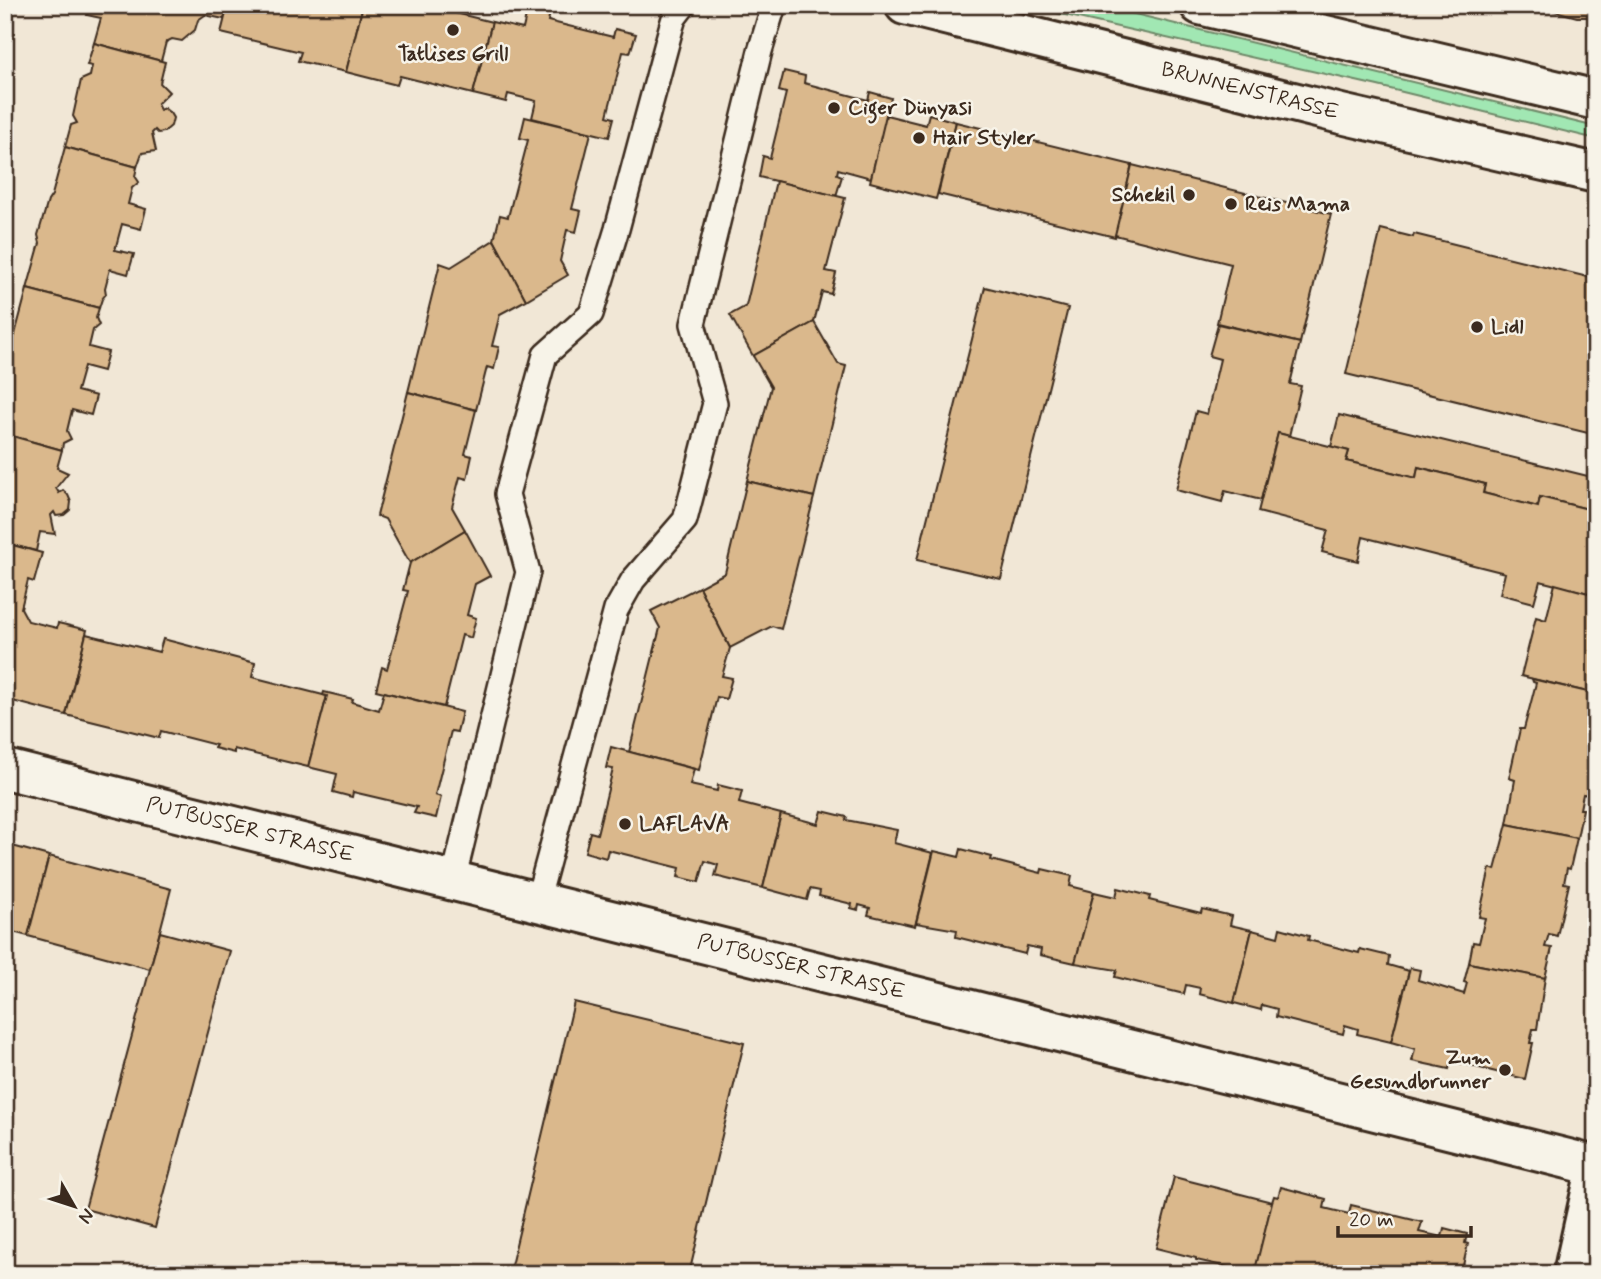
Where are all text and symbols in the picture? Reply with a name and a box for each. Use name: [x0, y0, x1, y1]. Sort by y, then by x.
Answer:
marker: Tatlises Grill: [445, 22, 461, 38]
place label: Tatlises Grill: [398, 40, 508, 68]
street label: BRUNNENSTRASSE: [1158, 55, 1342, 127]
place label: Ciger Dünyasi: [848, 94, 972, 124]
marker: Ciger Dünyasi: [826, 100, 842, 116]
place label: Hair Styler: [933, 124, 1036, 152]
marker: Hair Styler: [911, 130, 927, 146]
place label: Schekil: [1112, 181, 1175, 209]
marker: Schekil: [1181, 187, 1197, 203]
place label: Reis Mama: [1245, 190, 1350, 218]
marker: Reis Mama: [1223, 196, 1239, 212]
place label: Lidl: [1491, 313, 1523, 341]
marker: Lidl: [1469, 319, 1485, 335]
street label: PUTBUSSER STRASSE: [143, 791, 357, 869]
place label: LAFLAVA: [639, 810, 730, 838]
marker: LAFLAVA: [617, 816, 633, 832]
street label: PUTBUSSER STRASSE: [694, 928, 908, 1006]
place label: Zum Gesundbrunner: [1350, 1044, 1492, 1096]
marker: Zum Gesundbrunner: [1497, 1062, 1513, 1078]
north arrow: [38, 1170, 108, 1240]
scale bar: [1338, 1195, 1472, 1239]
text: N: [72, 1203, 100, 1229]
text: 20 m: [1349, 1206, 1394, 1234]

